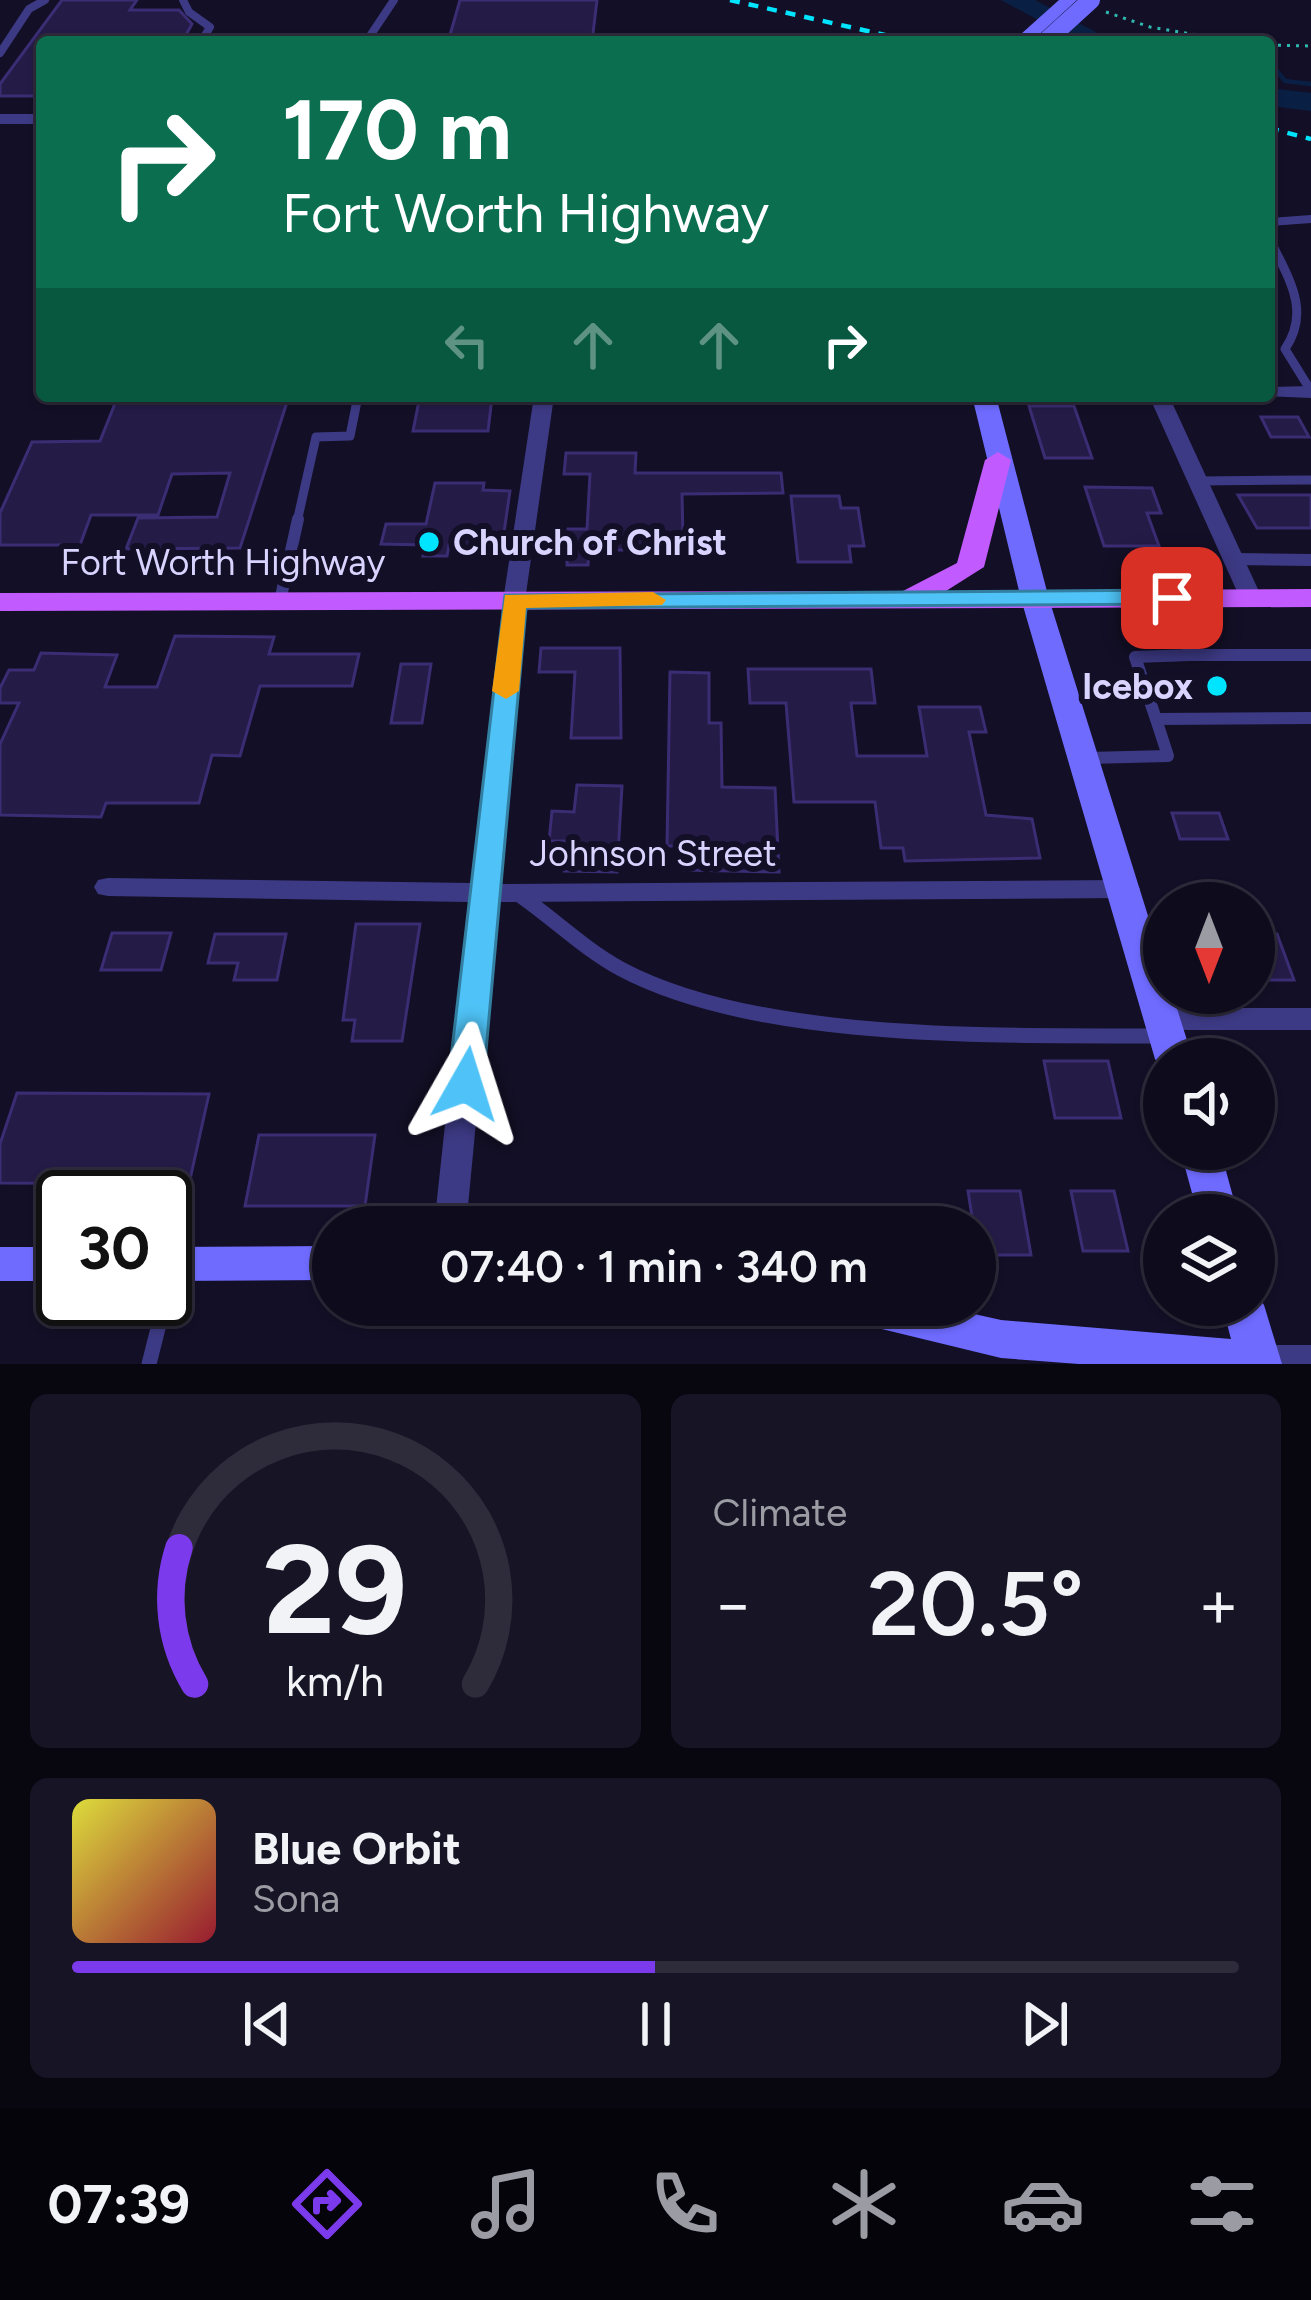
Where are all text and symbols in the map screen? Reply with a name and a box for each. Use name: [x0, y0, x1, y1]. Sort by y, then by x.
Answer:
text: 170 m: [282, 79, 512, 180]
icon: right: [84, 84, 240, 240]
text: Fort Worth Highway: [282, 181, 769, 246]
icon: left: [434, 312, 500, 378]
icon: ahead: [560, 312, 626, 378]
icon: ahead: [686, 312, 752, 378]
icon: right: [812, 312, 878, 378]
place label: Church of Christ: [453, 521, 727, 564]
marker: Church of Christ: [416, 529, 442, 555]
street label: Fort Worth Highway: [61, 541, 385, 584]
pin: [1121, 547, 1223, 649]
icon: arrive: [1139, 565, 1205, 631]
place label: Icebox: [1082, 665, 1193, 708]
marker: Icebox: [1204, 673, 1230, 699]
street label: Johnson Street: [529, 832, 777, 875]
north arrow: [1143, 882, 1275, 1014]
map controls: [1143, 882, 1275, 1326]
position arrow: [403, 1021, 529, 1147]
button: sound: [1143, 1038, 1275, 1170]
speed limit sign: 30: [36, 1170, 192, 1326]
button: layers: [1143, 1194, 1275, 1326]
text: 07:40 · 1 min · 340 m: [440, 1239, 868, 1293]
text: Climate: [713, 1489, 847, 1536]
text: 29: [263, 1514, 408, 1664]
text: 20.5°: [868, 1549, 1084, 1658]
text: −: [713, 1564, 754, 1644]
text: +: [1198, 1564, 1239, 1644]
text: km/h: [286, 1655, 384, 1707]
text: Blue Orbit: [252, 1821, 461, 1875]
text: Sona: [252, 1875, 340, 1922]
icon: previous: [234, 1991, 300, 2057]
icon: pause: [623, 1991, 689, 2057]
icon: next: [1012, 1991, 1078, 2057]
icon: directions: [285, 2162, 369, 2246]
icon: music: [464, 2162, 548, 2246]
icon: phone: [643, 2162, 727, 2246]
icon: climate: [822, 2162, 906, 2246]
icon: car: [1001, 2162, 1085, 2246]
icon: filters: [1180, 2162, 1264, 2246]
text: 07:39: [47, 2172, 190, 2237]

